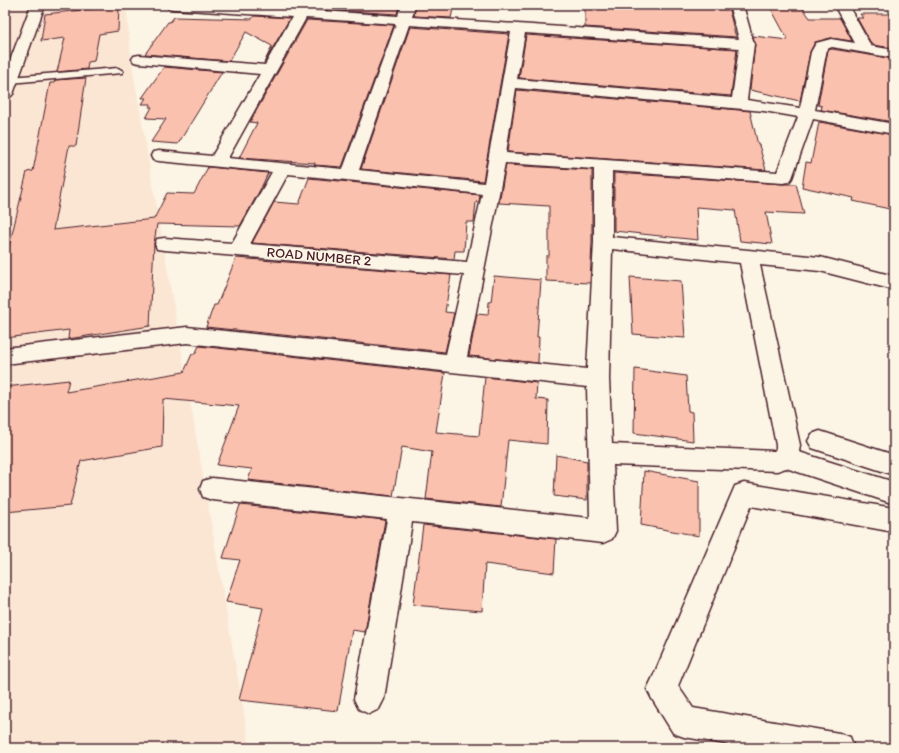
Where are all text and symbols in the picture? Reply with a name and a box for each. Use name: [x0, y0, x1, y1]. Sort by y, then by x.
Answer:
street label: ROAD NUMBER 2: [266, 243, 373, 270]

